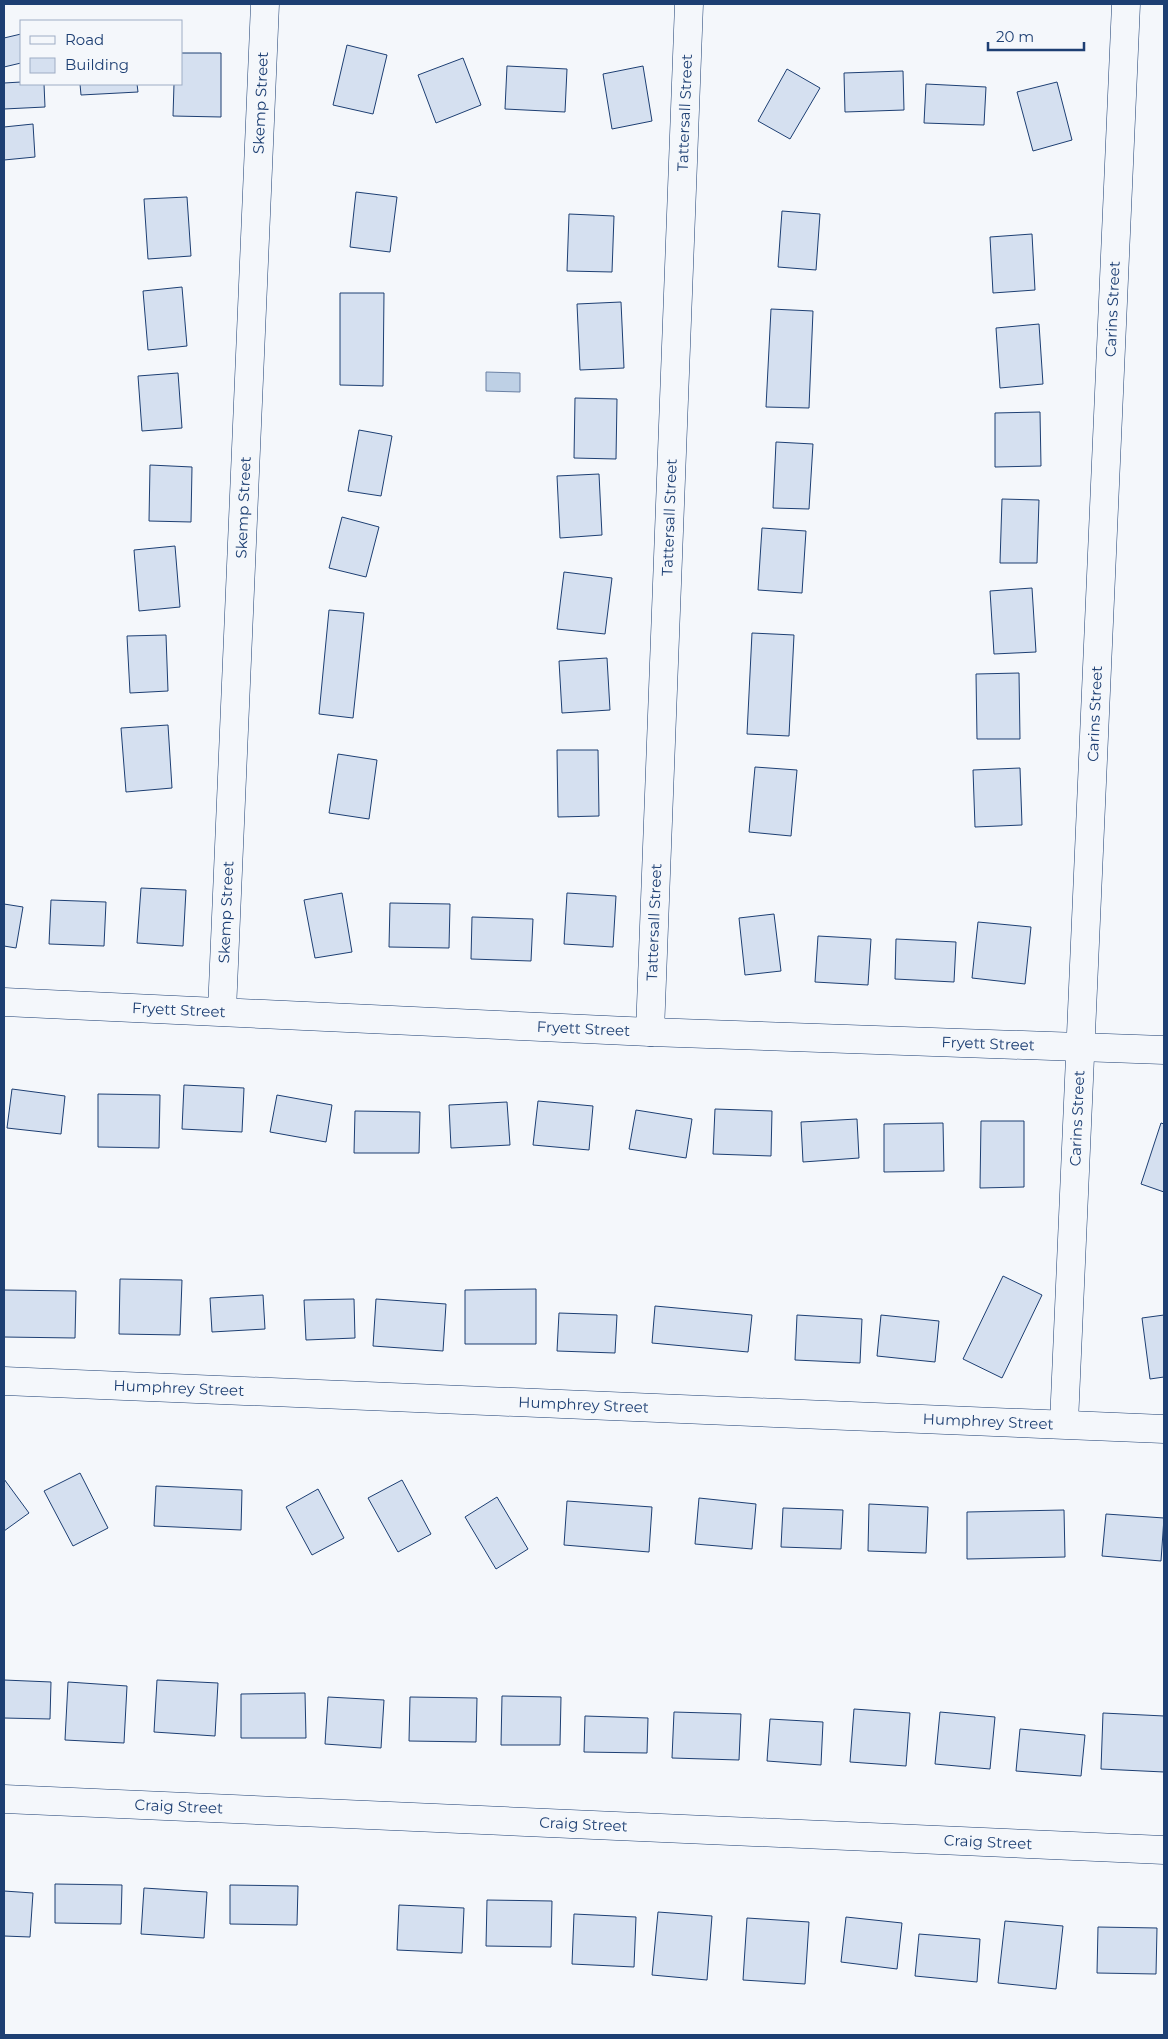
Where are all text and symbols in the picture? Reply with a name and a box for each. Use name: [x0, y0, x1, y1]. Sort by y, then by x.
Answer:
legend: [20, 20, 182, 85]
scale bar: [988, 20, 1084, 52]
text: 20 m: [996, 27, 1034, 46]
text: Road: [65, 30, 104, 49]
street label: Skemp Street: [249, 51, 272, 154]
street label: Tattersall Street: [673, 54, 696, 172]
text: Building: [65, 55, 129, 74]
street label: Carins Street: [1101, 261, 1124, 357]
street label: Skemp Street: [231, 456, 255, 559]
street label: Tattersall Street: [657, 458, 681, 576]
street label: Carins Street: [1083, 665, 1106, 762]
street label: Skemp Street: [214, 861, 237, 964]
street label: Tattersall Street: [642, 863, 665, 981]
street label: Fryett Street: [132, 998, 226, 1021]
street label: Fryett Street: [536, 1017, 631, 1040]
street label: Fryett Street: [941, 1032, 1035, 1054]
street label: Carins Street: [1065, 1070, 1088, 1167]
street label: Humphrey Street: [113, 1376, 245, 1400]
street label: Humphrey Street: [518, 1392, 649, 1417]
street label: Humphrey Street: [922, 1409, 1054, 1433]
street label: Craig Street: [134, 1795, 224, 1818]
street label: Craig Street: [539, 1813, 628, 1835]
street label: Craig Street: [943, 1830, 1033, 1853]

